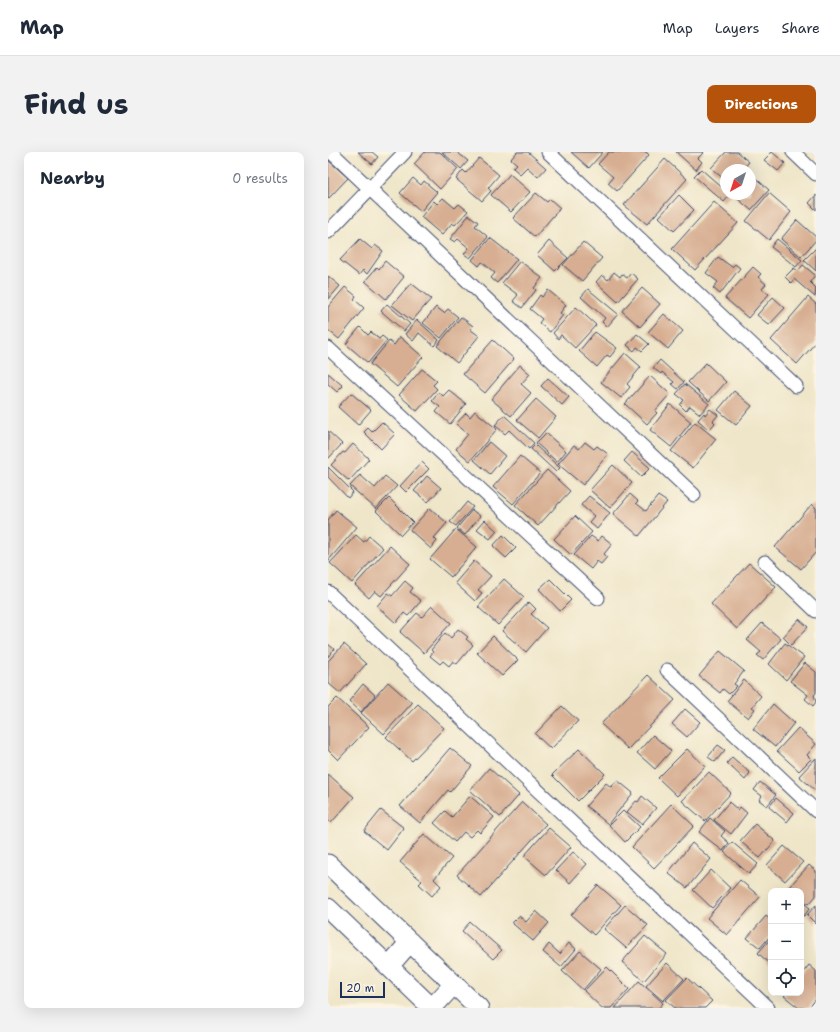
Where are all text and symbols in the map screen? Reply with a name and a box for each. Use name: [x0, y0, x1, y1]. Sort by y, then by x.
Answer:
text: Map: [20, 15, 64, 40]
text: Map: [663, 19, 693, 37]
text: Layers: [715, 19, 759, 37]
text: Share: [781, 19, 820, 37]
text: Find us: [24, 85, 129, 123]
button: Directions: [707, 85, 816, 123]
north arrow: [720, 164, 756, 200]
text: Nearby: [40, 167, 105, 189]
text: 0 results: [232, 170, 288, 187]
map controls: [768, 888, 804, 996]
button: +: [768, 888, 804, 924]
button: −: [768, 924, 804, 960]
button: locate: [768, 960, 804, 996]
scale bar: [340, 980, 385, 999]
text: 20 m: [346, 981, 374, 996]

